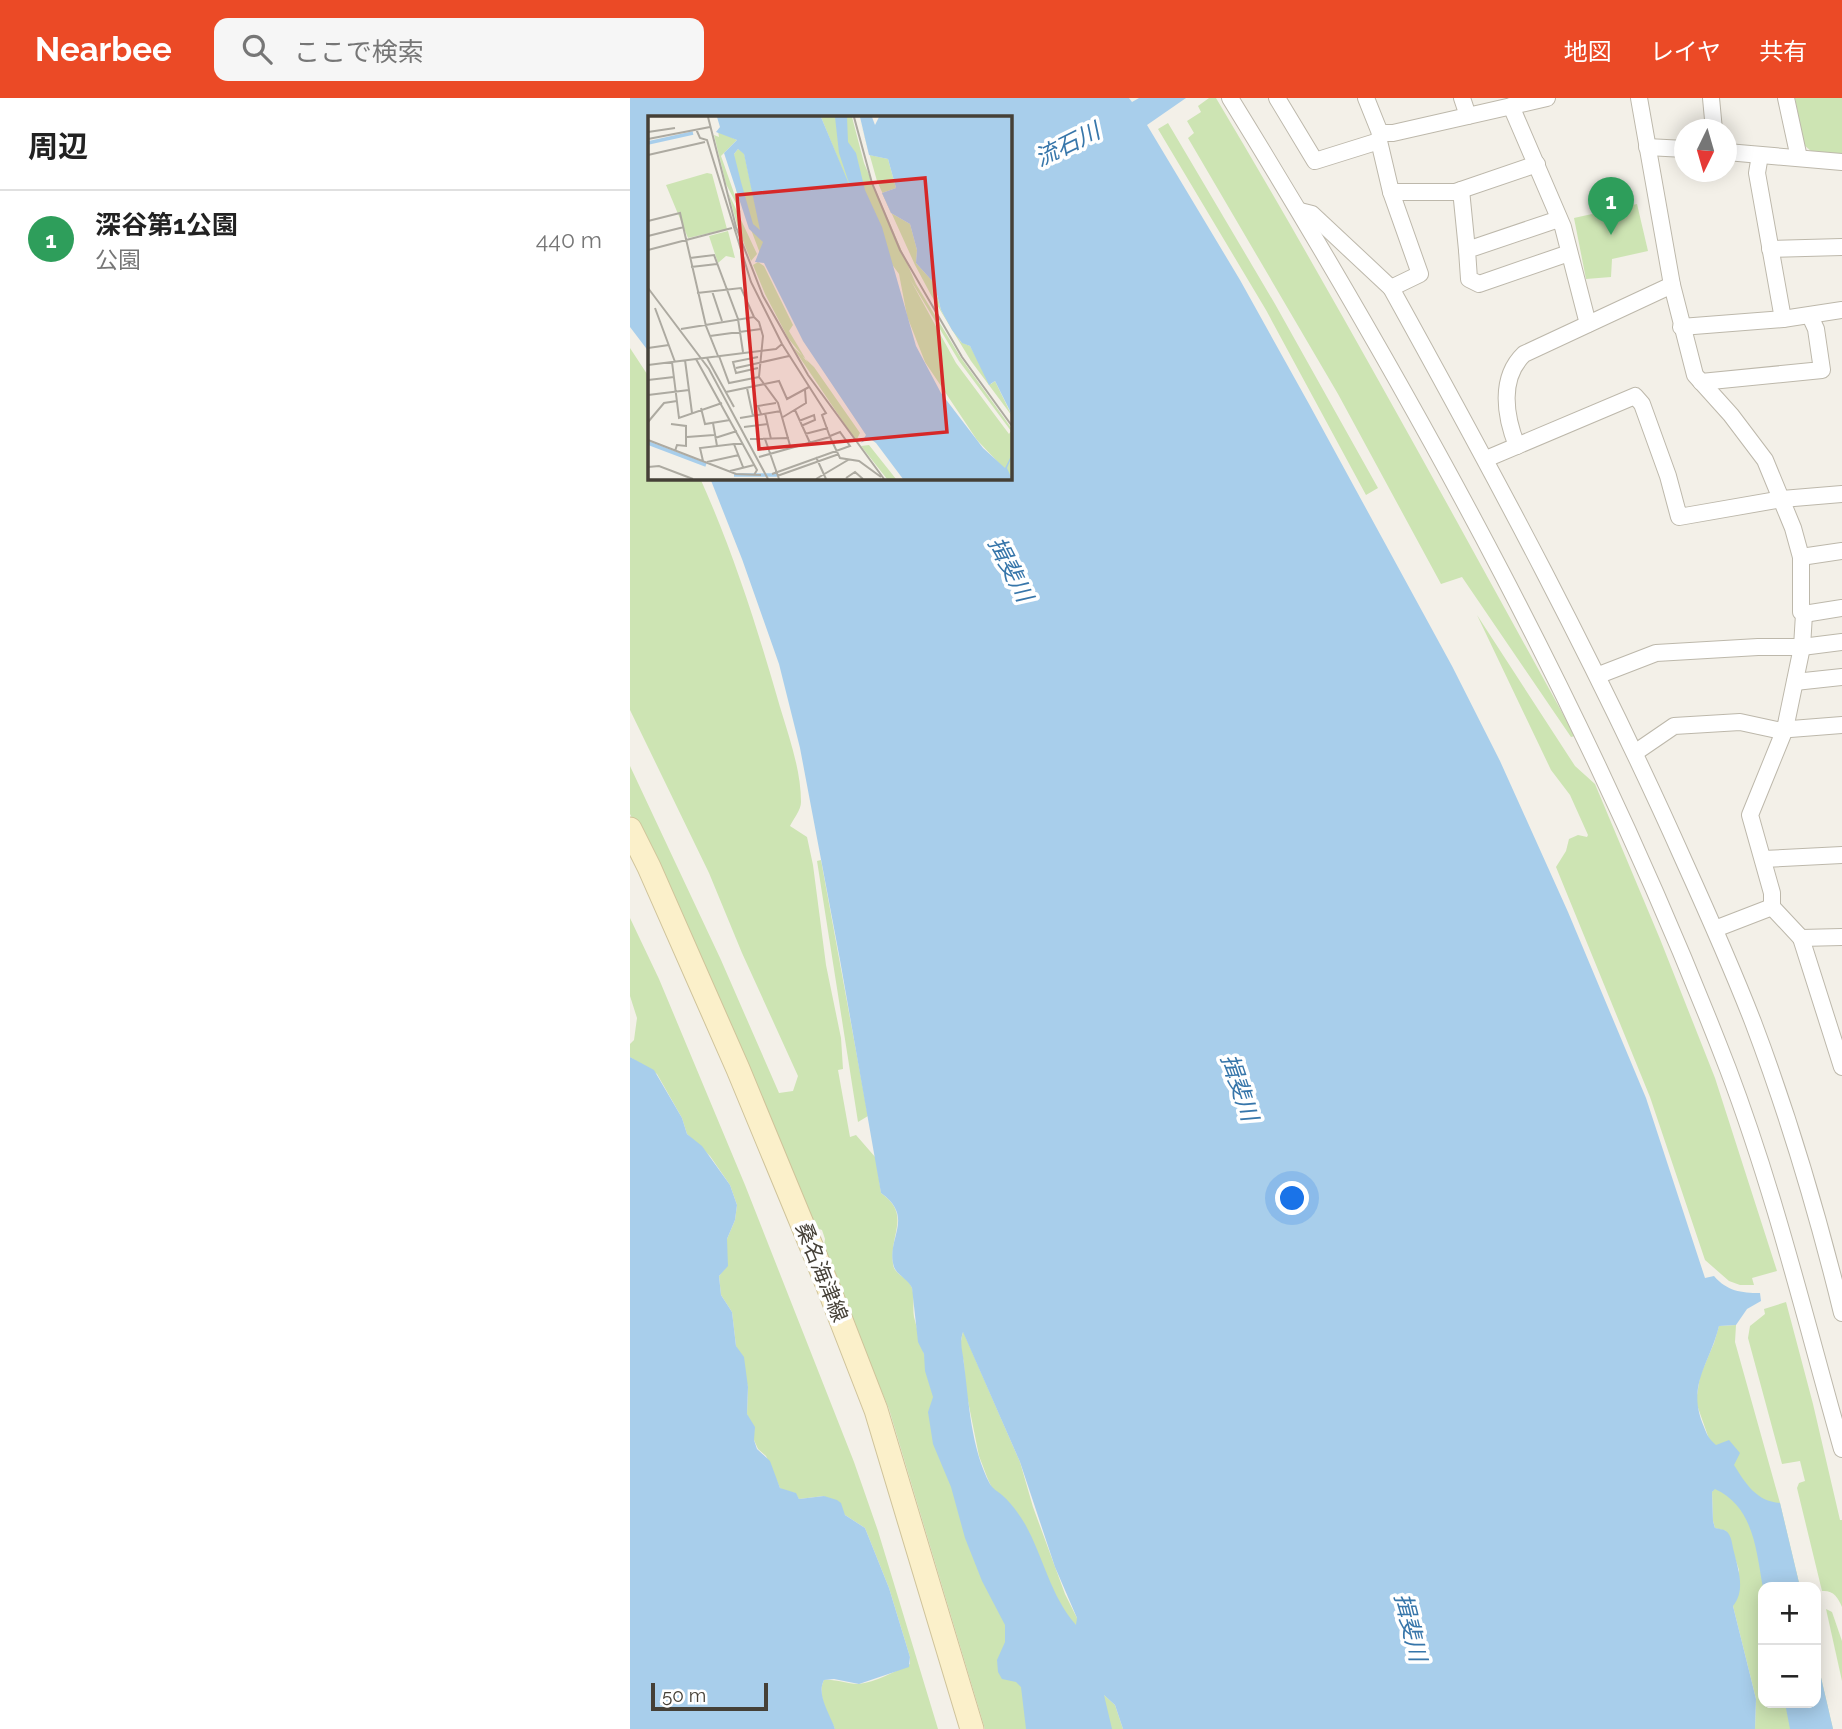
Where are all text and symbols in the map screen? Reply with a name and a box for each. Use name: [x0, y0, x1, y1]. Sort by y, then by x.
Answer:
search box: [214, 18, 704, 81]
text: Nearbee: [35, 30, 172, 69]
icon: search: [238, 30, 276, 68]
text: ここで検索: [294, 37, 424, 67]
text: 地図: [1564, 37, 1612, 66]
text: レイヤ: [1650, 37, 1721, 66]
text: 共有: [1759, 37, 1807, 66]
water label: 流石川: [1030, 115, 1107, 171]
inset map: [648, 116, 1012, 480]
north arrow: [1674, 119, 1737, 182]
text: 周辺: [28, 129, 88, 164]
pin: 1: [1588, 177, 1634, 235]
text: 深谷第1公園: [95, 210, 238, 240]
text: 1: [45, 226, 57, 253]
text: 440 m: [536, 226, 602, 253]
text: 公園: [95, 246, 141, 273]
water label: 揖斐川: [983, 532, 1040, 609]
water label: 揖斐川: [1216, 1050, 1265, 1127]
your location: [1275, 1181, 1309, 1215]
street label: 桑名海津線: [791, 1219, 853, 1325]
map controls: [1758, 1582, 1821, 1708]
button: +: [1758, 1582, 1821, 1645]
water label: 揖斐川: [1390, 1590, 1433, 1667]
button: −: [1758, 1645, 1821, 1708]
scale bar: [651, 1680, 768, 1712]
text: 50 m: [662, 1684, 706, 1706]

